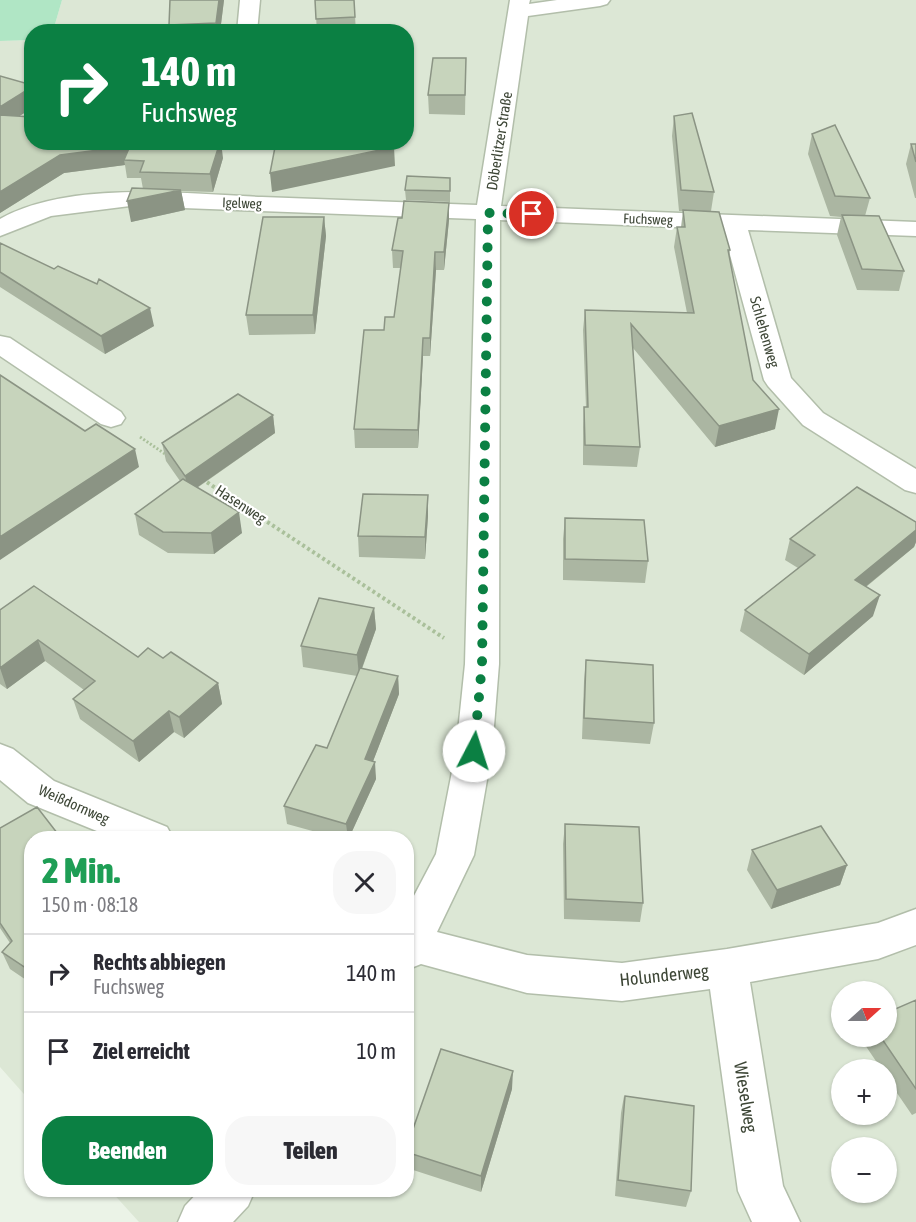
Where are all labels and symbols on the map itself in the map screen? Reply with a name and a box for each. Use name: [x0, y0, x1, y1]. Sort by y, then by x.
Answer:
street label: Döberlitzer Straße: [483, 90, 515, 192]
pin: [506, 188, 557, 239]
street label: Igelweg: [222, 194, 262, 212]
street label: Fuchsweg: [623, 210, 673, 228]
street label: Schlehenweg: [747, 294, 783, 370]
street label: Hasenweg: [212, 481, 270, 527]
position arrow: [442, 719, 506, 783]
street label: Weißdornweg: [36, 781, 113, 827]
street label: Holunderweg: [618, 960, 710, 990]
north arrow: [831, 981, 897, 1047]
street label: Wieselweg: [730, 1060, 762, 1134]

